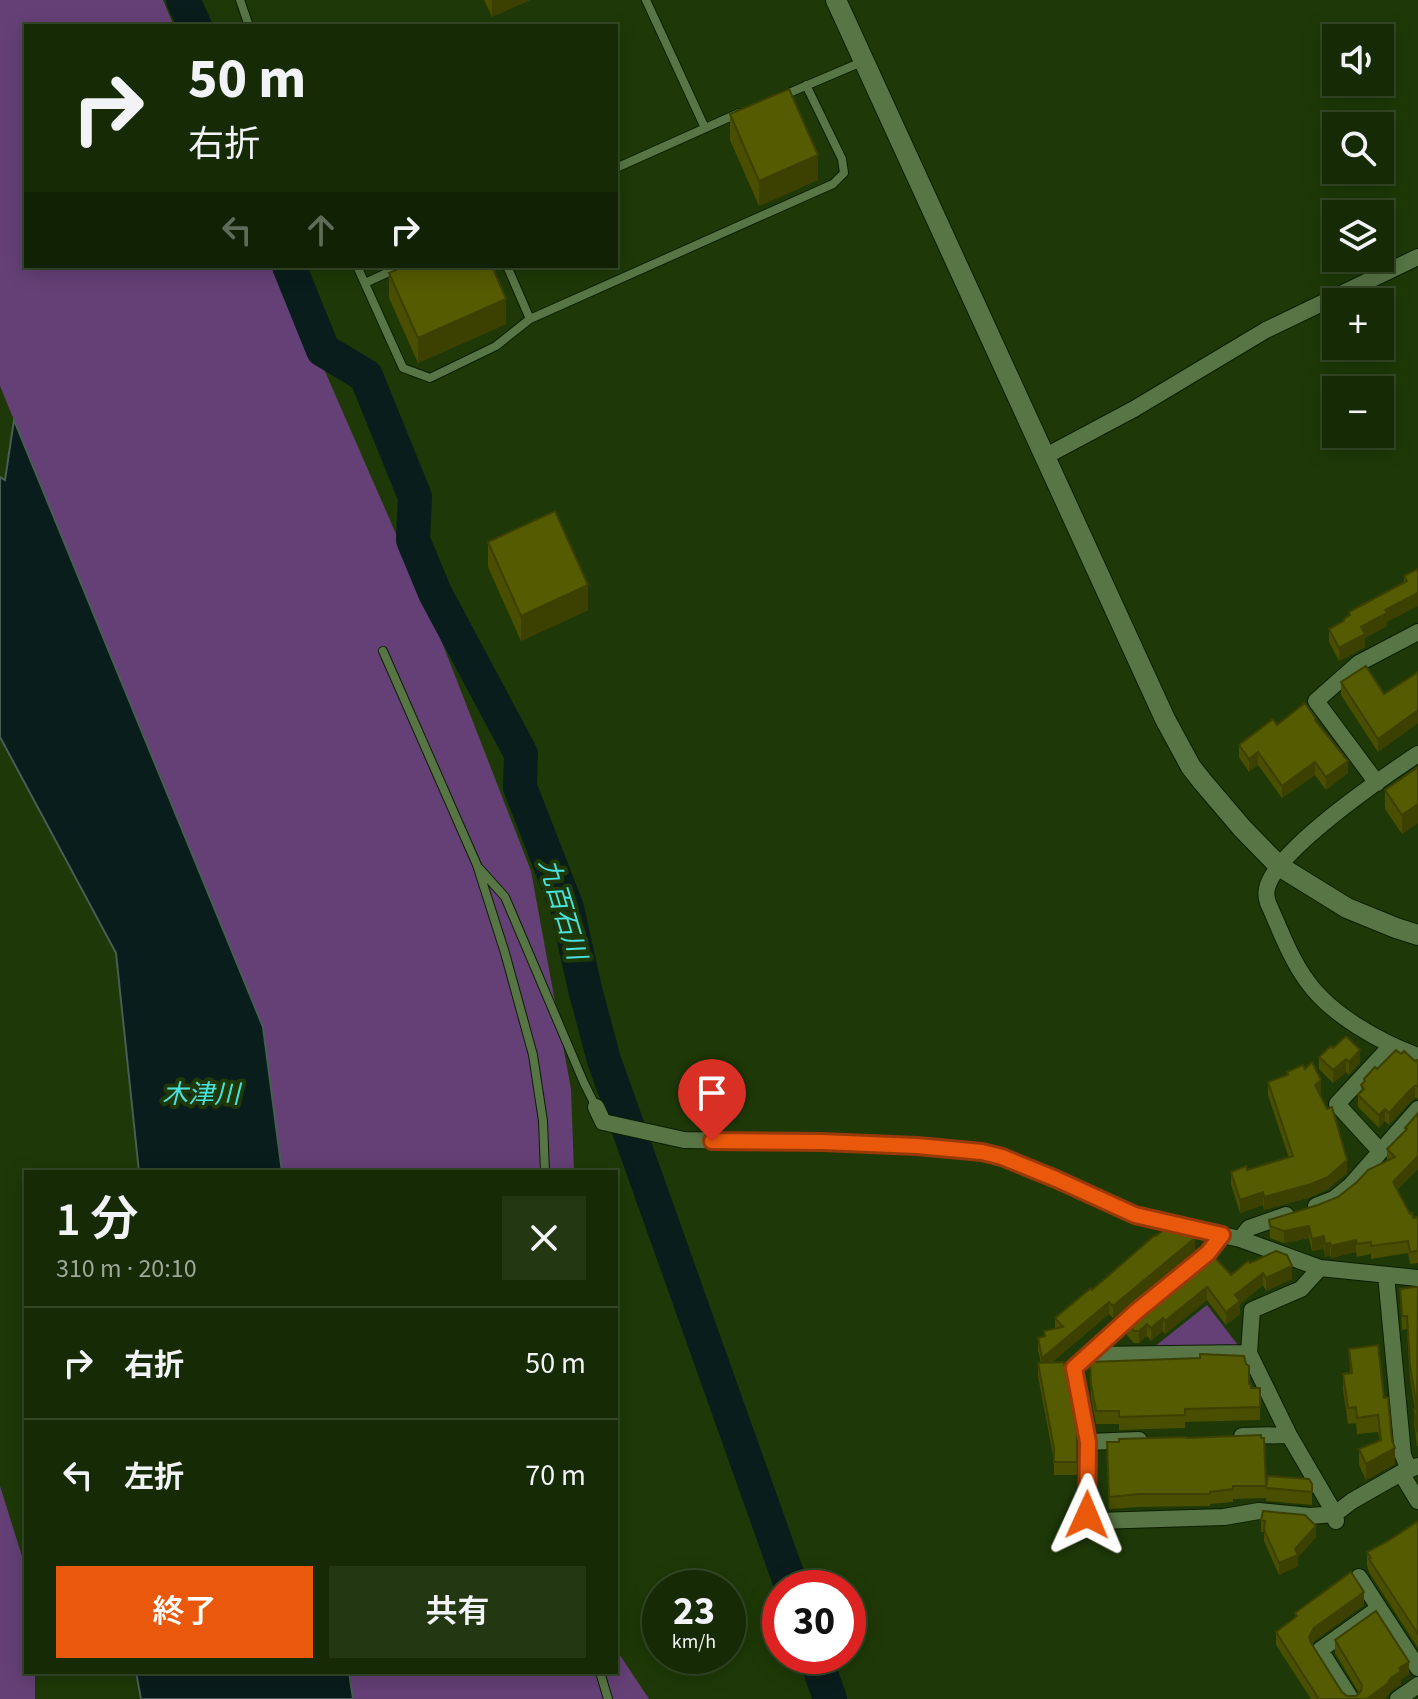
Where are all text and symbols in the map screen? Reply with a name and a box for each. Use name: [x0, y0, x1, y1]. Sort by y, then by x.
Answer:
map controls: [1322, 24, 1394, 448]
button: sound: [1322, 24, 1394, 96]
text: 50 m: [188, 40, 306, 119]
icon: right: [56, 56, 160, 160]
button: search: [1322, 112, 1394, 184]
text: 右折: [188, 119, 260, 170]
button: layers: [1322, 200, 1394, 272]
icon: left: [215, 208, 259, 252]
icon: ahead: [299, 208, 343, 252]
icon: right: [383, 208, 427, 252]
button: +: [1322, 288, 1394, 360]
button: −: [1322, 376, 1394, 448]
water label: 九百石川: [530, 854, 596, 967]
pin: [678, 1059, 746, 1141]
icon: arrive: [690, 1071, 734, 1115]
water label: 木津川: [162, 1076, 243, 1113]
text: 1 分: [56, 1186, 138, 1254]
button: close: [502, 1196, 586, 1280]
text: 310 m · 20:10: [56, 1250, 197, 1287]
icon: right: [56, 1341, 100, 1385]
text: 50 m: [525, 1342, 586, 1385]
text: 右折: [124, 1344, 184, 1387]
icon: left: [56, 1453, 100, 1497]
text: 70 m: [525, 1454, 586, 1497]
text: 左折: [124, 1456, 184, 1499]
position arrow: [1045, 1473, 1129, 1557]
button: 終了: [56, 1566, 313, 1658]
button: 共有: [329, 1566, 586, 1658]
speed limit sign: 30: [762, 1570, 866, 1674]
text: 23: [673, 1583, 715, 1640]
text: km/h: [672, 1628, 716, 1656]

